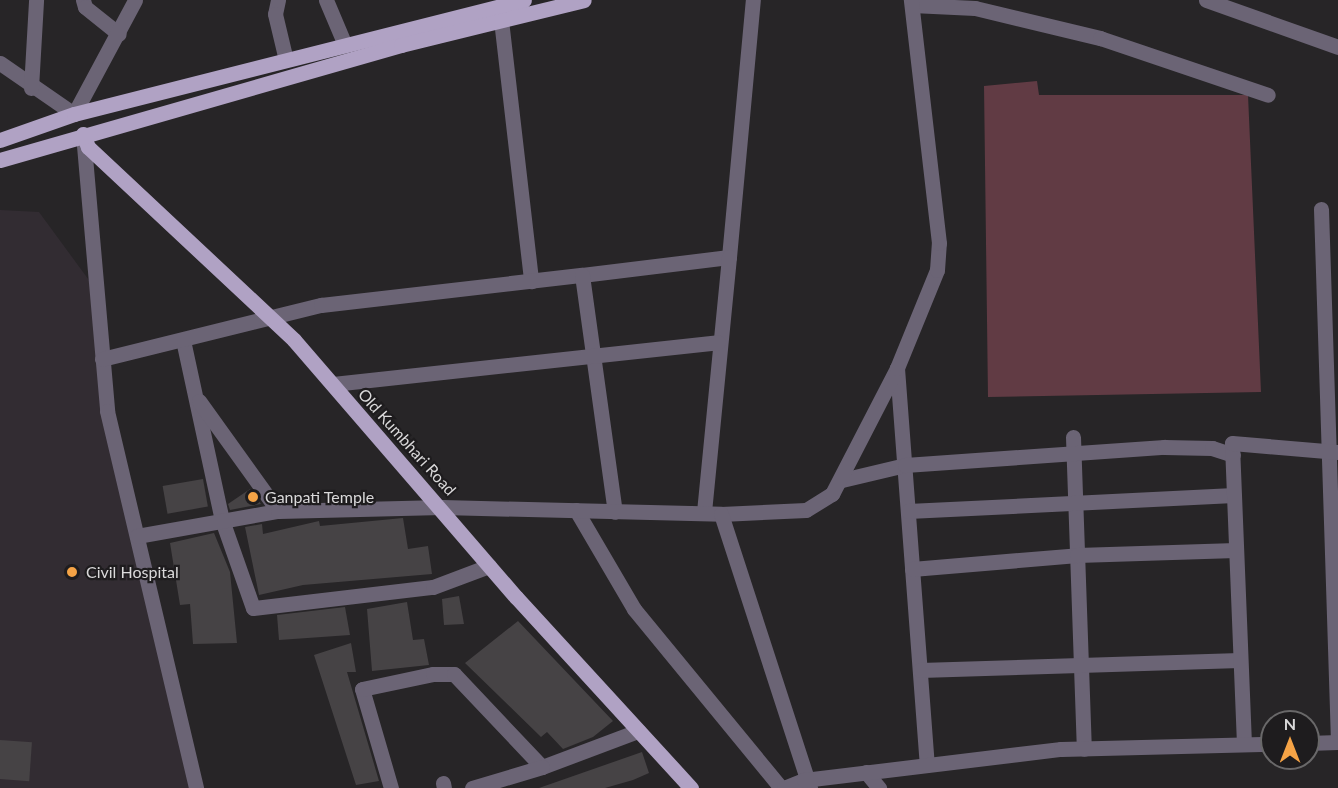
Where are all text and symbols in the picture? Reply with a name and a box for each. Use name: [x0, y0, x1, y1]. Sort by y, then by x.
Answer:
street label: Old Kumbhari Road: [354, 385, 460, 499]
place label: Ganpati Temple: [265, 487, 375, 507]
marker: Ganpati Temple: [246, 490, 260, 504]
place label: Civil Hospital: [86, 562, 179, 582]
marker: Civil Hospital: [63, 563, 81, 581]
north arrow: [1260, 710, 1320, 770]
text: N: [1284, 714, 1296, 733]

